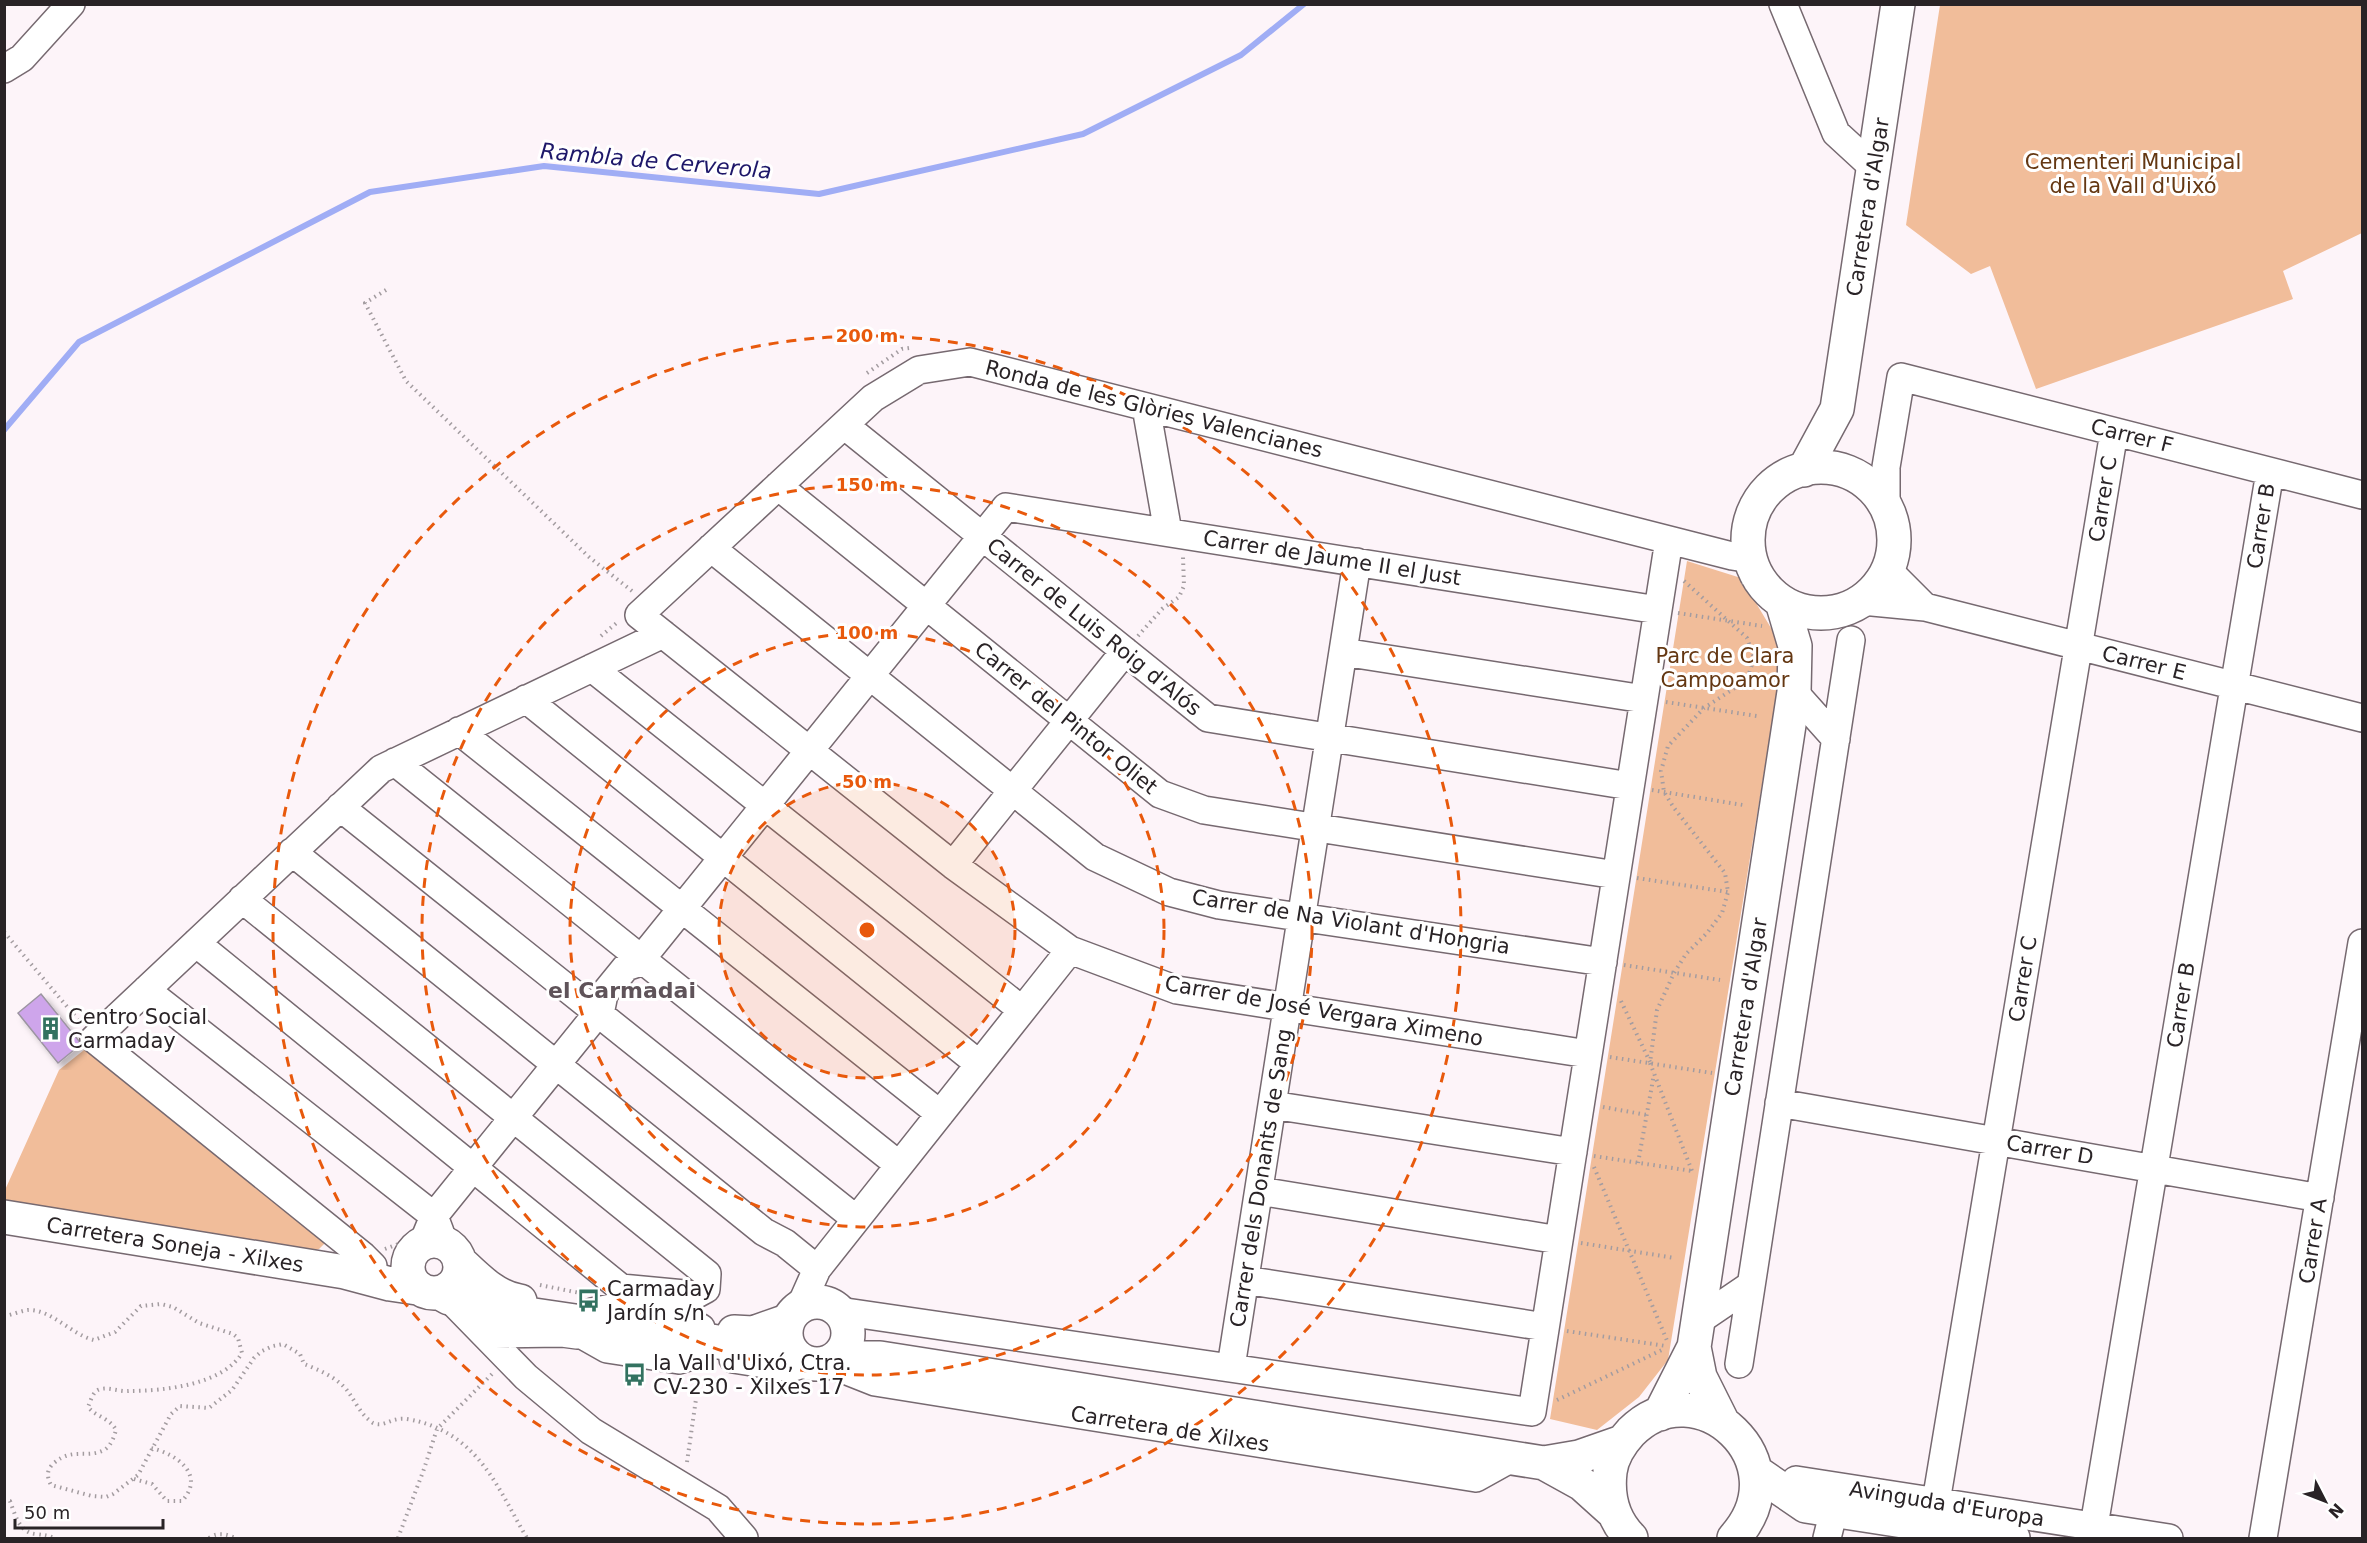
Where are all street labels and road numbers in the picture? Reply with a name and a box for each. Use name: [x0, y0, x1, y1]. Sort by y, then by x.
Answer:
street label: Carretera d'Algar: [1842, 116, 1894, 298]
street label: Ronda de les Glòries Valencianes: [983, 355, 1325, 463]
street label: Carrer F: [2088, 414, 2176, 458]
street label: Carrer C: [2084, 454, 2122, 544]
street label: Carrer B: [2242, 481, 2280, 571]
street label: Carrer de Jaume II el Just: [1201, 526, 1463, 590]
street label: Carrer de Luis Roig d'Alós: [982, 533, 1206, 721]
street label: Carrer del Pintor Oliet: [970, 637, 1162, 799]
street label: Carrer E: [2100, 641, 2188, 685]
street label: Carrer de Na Violant d'Hongria: [1190, 885, 1512, 959]
street label: Carretera d'Algar: [1720, 916, 1772, 1098]
street label: Carrer C: [2004, 934, 2042, 1024]
street label: Carrer B: [2162, 960, 2200, 1050]
street label: Carrer de José Vergara Ximeno: [1163, 971, 1485, 1051]
street label: Carrer dels Donants de Sang: [1226, 1027, 1296, 1329]
street label: Carrer D: [2004, 1131, 2096, 1169]
street label: Carrer A: [2294, 1196, 2332, 1286]
street label: Carretera Soneja - Xilxes: [45, 1213, 305, 1277]
street label: Carretera de Xilxes: [1069, 1401, 1271, 1457]
street label: Avinguda d'Europa: [1848, 1477, 2046, 1531]

